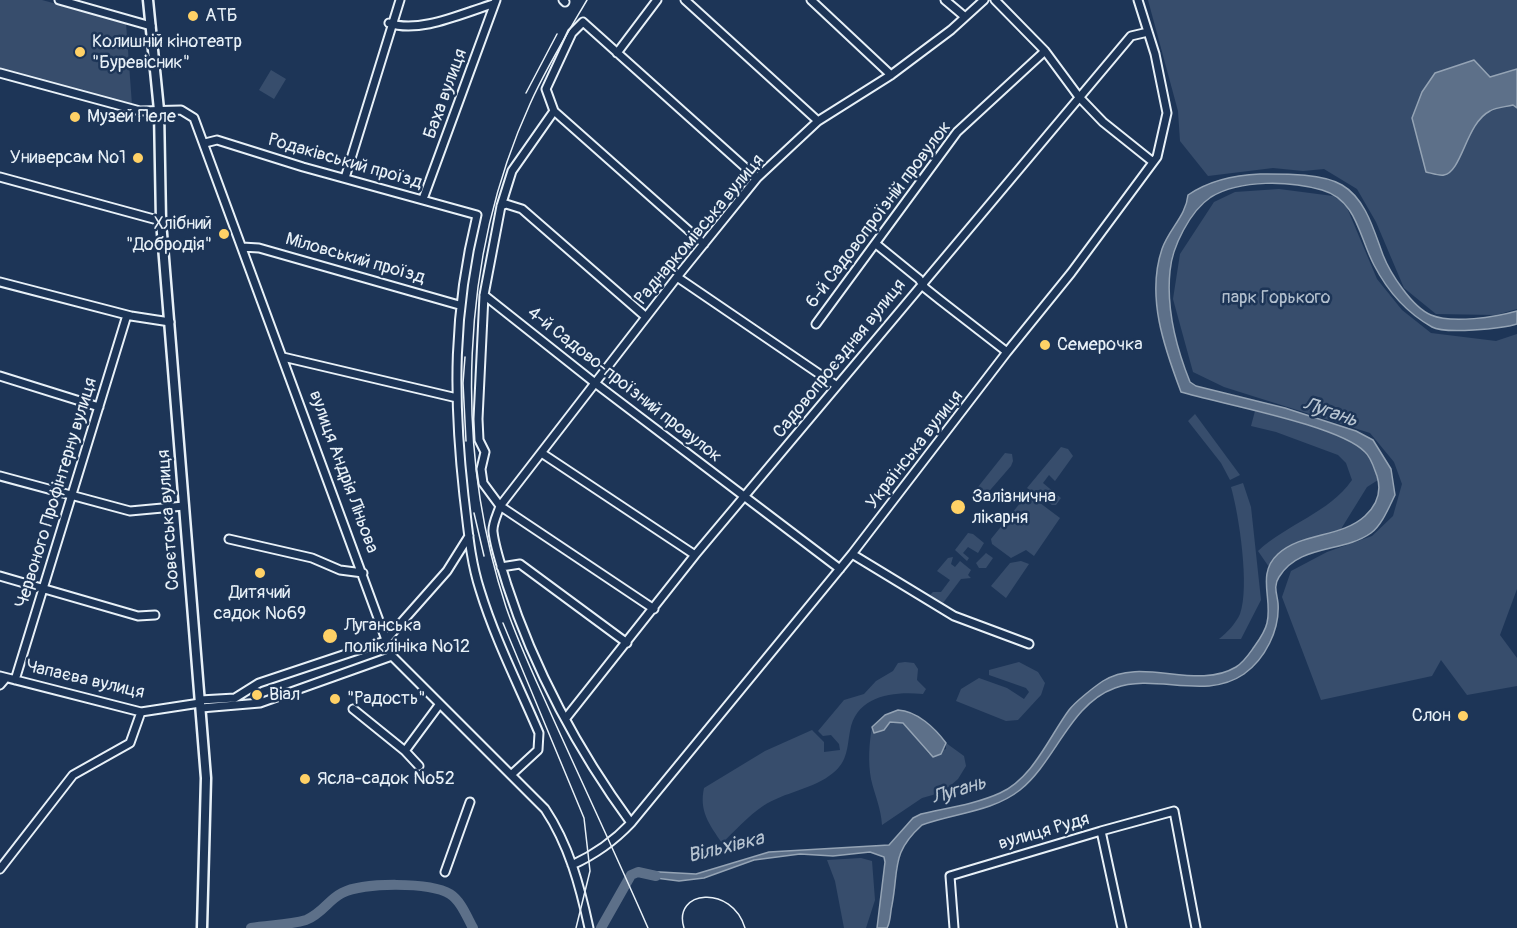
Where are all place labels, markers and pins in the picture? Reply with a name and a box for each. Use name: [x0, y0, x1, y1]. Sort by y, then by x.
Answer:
place label: АТБ: [205, 5, 237, 27]
marker: АТБ: [186, 9, 200, 23]
place label: Колишній кінотеатр "Буревісник": [92, 31, 242, 74]
marker: Колишній кінотеатр "Буревісник": [73, 45, 87, 59]
place label: Музей Пеле: [87, 106, 176, 128]
marker: Музей Пеле: [68, 110, 82, 124]
place label: Универсам №1: [10, 147, 126, 169]
marker: Универсам №1: [131, 151, 145, 165]
place label: Хлібний "Добродія": [126, 213, 212, 256]
marker: Хлібний "Добродія": [217, 227, 231, 241]
place label: Семерочка: [1057, 334, 1143, 356]
marker: Семерочка: [1038, 338, 1052, 352]
place label: Залізнична лікарня: [972, 486, 1056, 528]
marker: Залізнична лікарня: [949, 498, 967, 516]
marker: Дитячий садок №69: [253, 566, 267, 580]
place label: Дитячий садок №69: [214, 582, 306, 624]
place label: Луганська поліклініка №12: [344, 615, 470, 658]
marker: Луганська поліклініка №12: [321, 627, 339, 645]
place label: Віал: [269, 684, 300, 706]
marker: Віал: [250, 688, 264, 702]
place label: "Радость": [347, 688, 425, 710]
marker: "Радость": [328, 692, 342, 706]
place label: Слон: [1412, 705, 1451, 727]
marker: Слон: [1456, 709, 1470, 723]
place label: Ясла-садок №52: [317, 768, 455, 790]
marker: Ясла-садок №52: [298, 772, 312, 786]

